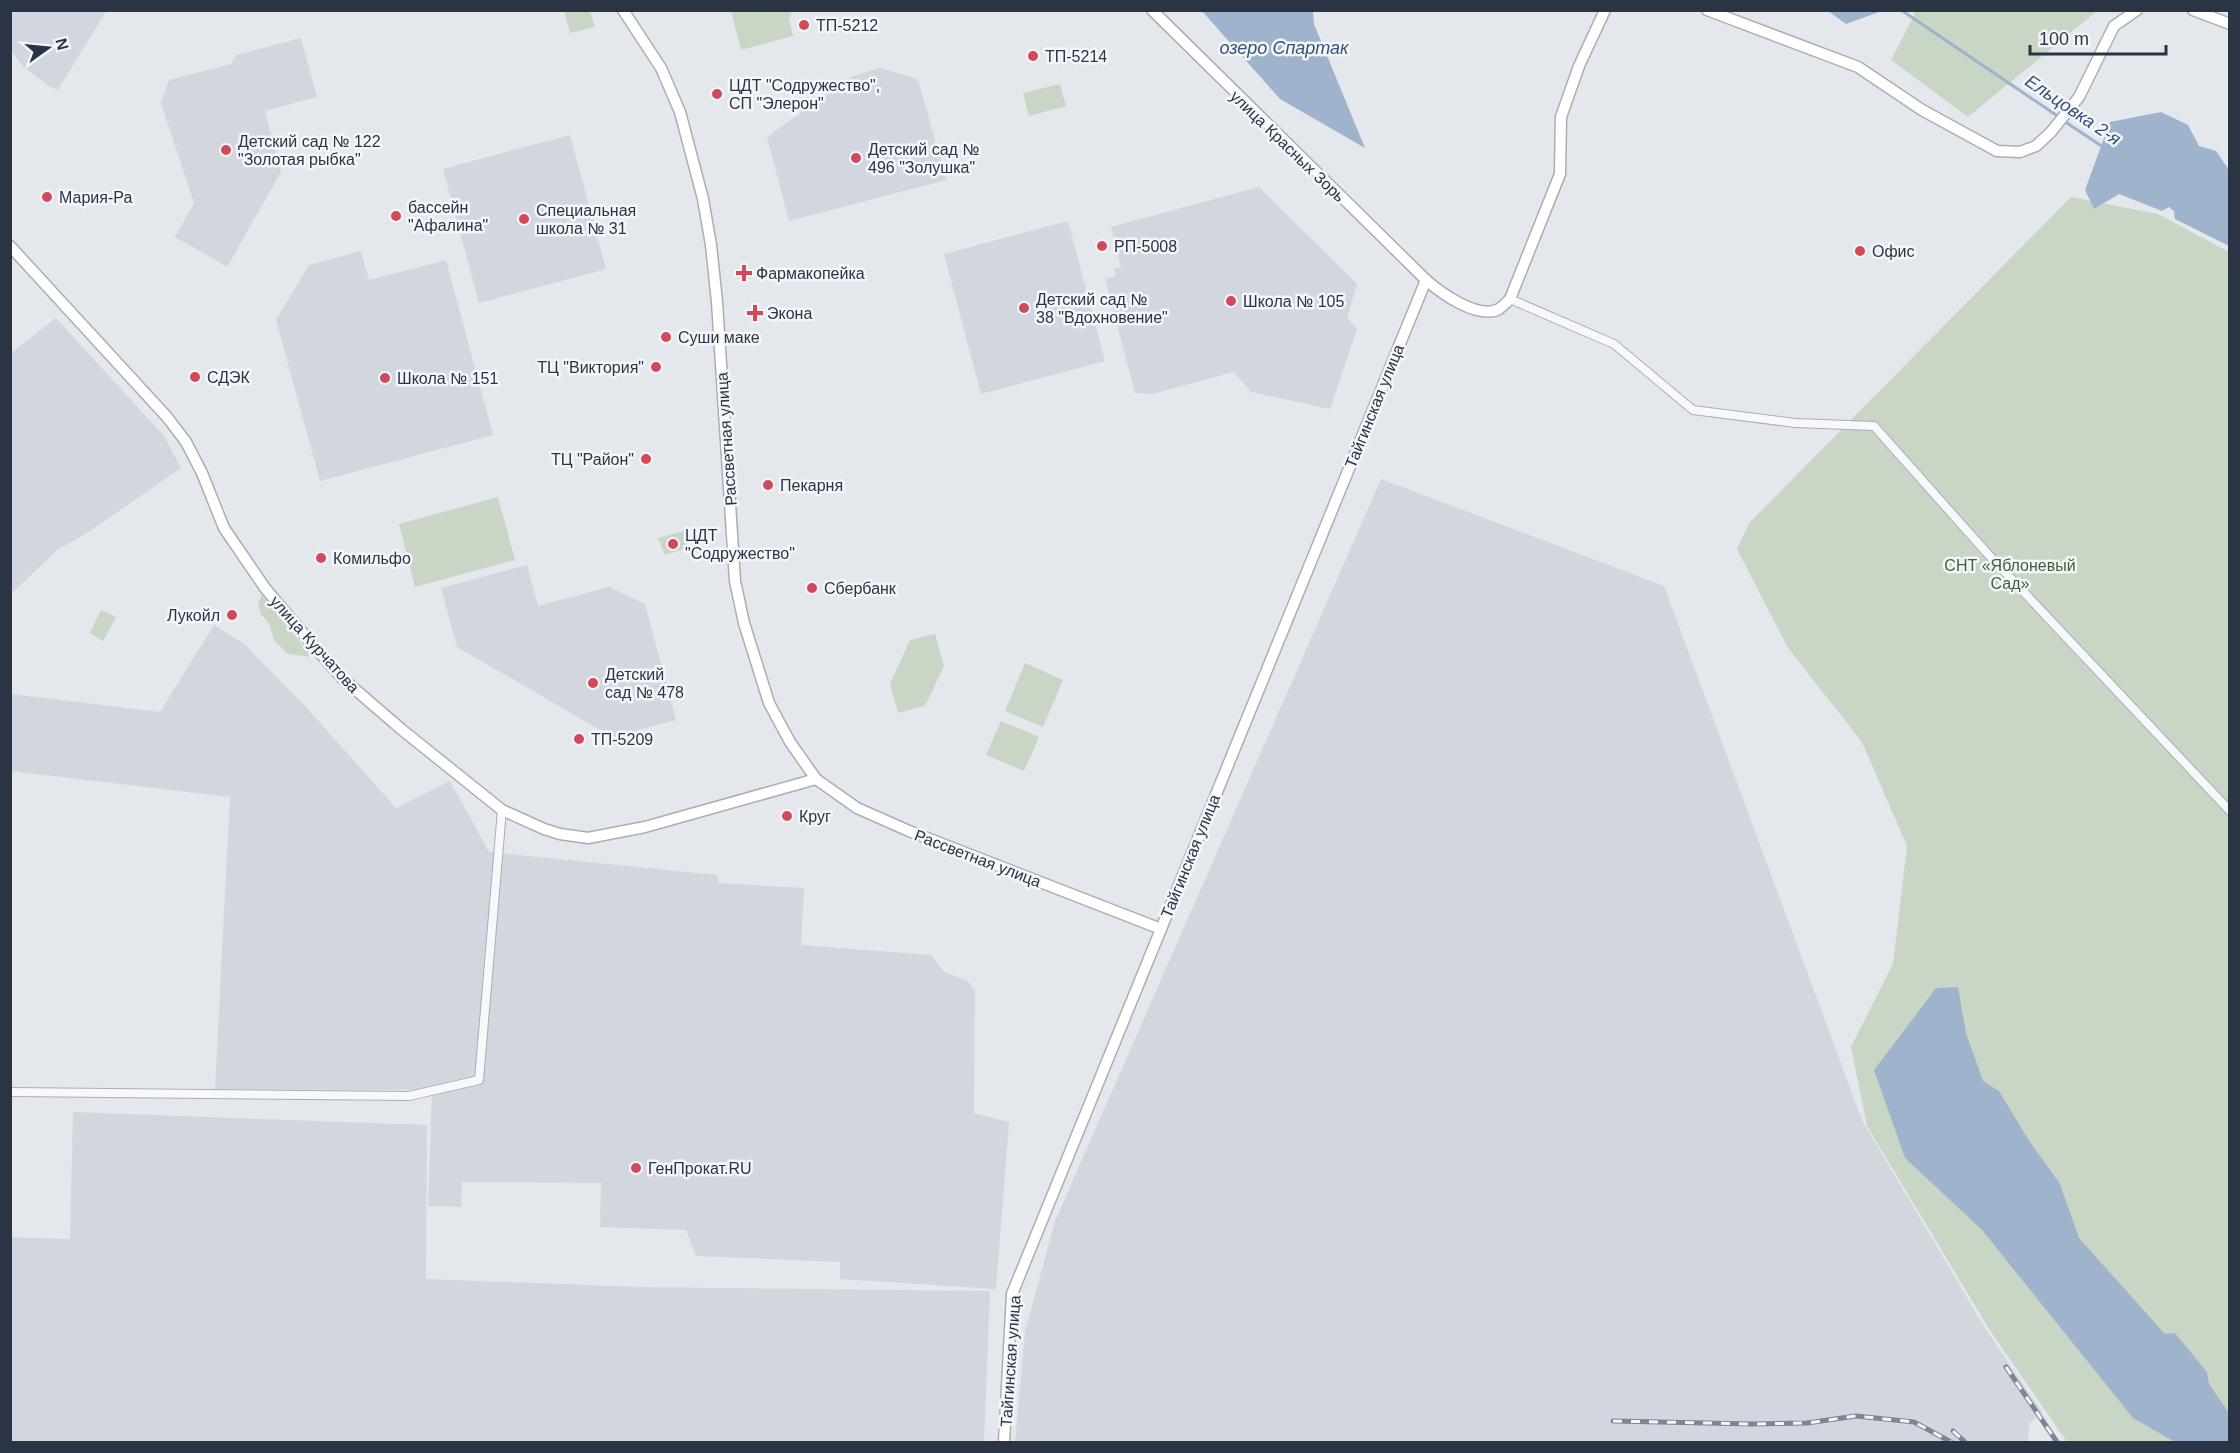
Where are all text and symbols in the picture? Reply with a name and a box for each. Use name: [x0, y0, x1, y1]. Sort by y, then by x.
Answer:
place label: ТП-5212: [816, 17, 878, 34]
north arrow: [18, 18, 78, 78]
marker: ТП-5212: [797, 18, 811, 32]
scale bar: [2030, 18, 2166, 56]
text: 100 m: [2039, 29, 2089, 49]
text: N: [52, 36, 72, 52]
water label: озеро Спартак: [1219, 38, 1350, 58]
place label: ТП-5214: [1045, 48, 1107, 65]
marker: ТП-5214: [1026, 49, 1040, 63]
water label: Ельцовка 2-я: [2022, 71, 2125, 149]
place label: ЦДТ "Содружество", СП "Элерон": [729, 77, 880, 112]
marker: ЦДТ "Содружество", СП "Элерон": [710, 87, 724, 101]
street label: улица Красных Зорь: [1227, 87, 1348, 205]
place label: Детский сад № 122 "Золотая рыбка": [238, 133, 381, 168]
place label: Детский сад № 496 "Золушка": [868, 141, 980, 176]
marker: Детский сад № 122 "Золотая рыбка": [219, 143, 233, 157]
marker: Детский сад № 496 "Золушка": [849, 151, 863, 165]
place label: Мария-Ра: [59, 189, 132, 206]
marker: Мария-Ра: [40, 190, 54, 204]
place label: бассейн "Афалина": [408, 199, 488, 234]
place label: Специальная школа № 31: [536, 202, 636, 237]
marker: бассейн "Афалина": [389, 209, 403, 223]
marker: Специальная школа № 31: [517, 212, 531, 226]
place label: РП-5008: [1114, 238, 1177, 255]
marker: РП-5008: [1095, 239, 1109, 253]
place label: Офис: [1872, 243, 1915, 260]
marker: Офис: [1853, 244, 1867, 258]
place label: Фармакопейка: [756, 265, 865, 282]
marker: Фармакопейка: [737, 266, 751, 280]
place label: Детский сад № 38 "Вдохновение": [1036, 291, 1168, 326]
place label: Школа № 105: [1243, 293, 1344, 310]
marker: Школа № 105: [1224, 294, 1238, 308]
marker: Детский сад № 38 "Вдохновение": [1017, 301, 1031, 315]
place label: Экона: [767, 305, 812, 322]
marker: Экона: [748, 306, 762, 320]
place label: Суши маке: [678, 329, 760, 346]
marker: Суши маке: [659, 330, 673, 344]
street label: Тайгинская улица: [1342, 342, 1407, 470]
place label: ТЦ "Виктория": [537, 359, 644, 376]
marker: ТЦ "Виктория": [649, 360, 663, 374]
place label: СДЭК: [207, 369, 251, 386]
marker: СДЭК: [188, 370, 202, 384]
place label: Школа № 151: [397, 370, 498, 387]
marker: Школа № 151: [378, 371, 392, 385]
street label: Рассветная улица: [713, 371, 740, 506]
place label: ТЦ "Район": [551, 451, 634, 468]
marker: ТЦ "Район": [639, 452, 653, 466]
place label: Пекарня: [780, 477, 843, 494]
marker: Пекарня: [761, 478, 775, 492]
place label: ЦДТ "Содружество": [685, 527, 795, 562]
marker: ЦДТ "Содружество": [666, 537, 680, 551]
place label: Комильфо: [333, 550, 411, 567]
marker: Комильфо: [314, 551, 328, 565]
park label: СНТ «Яблоневый Сад»: [1944, 557, 2076, 592]
place label: Сбербанк: [824, 580, 897, 597]
marker: Сбербанк: [805, 581, 819, 595]
street label: улица Курчатова: [267, 592, 363, 696]
place label: Лукойл: [167, 607, 220, 624]
marker: Лукойл: [225, 608, 239, 622]
place label: Детский сад № 478: [605, 666, 684, 701]
marker: Детский сад № 478: [586, 676, 600, 690]
place label: ТП-5209: [591, 731, 653, 748]
marker: ТП-5209: [572, 732, 586, 746]
street label: Тайгинская улица: [1158, 792, 1223, 920]
place label: Круг: [799, 808, 831, 825]
marker: Круг: [780, 809, 794, 823]
street label: Рассветная улица: [912, 827, 1043, 890]
place label: ГенПрокат.RU: [648, 1160, 752, 1177]
marker: ГенПрокат.RU: [629, 1161, 643, 1175]
street label: Тайгинская улица: [997, 1295, 1024, 1427]

